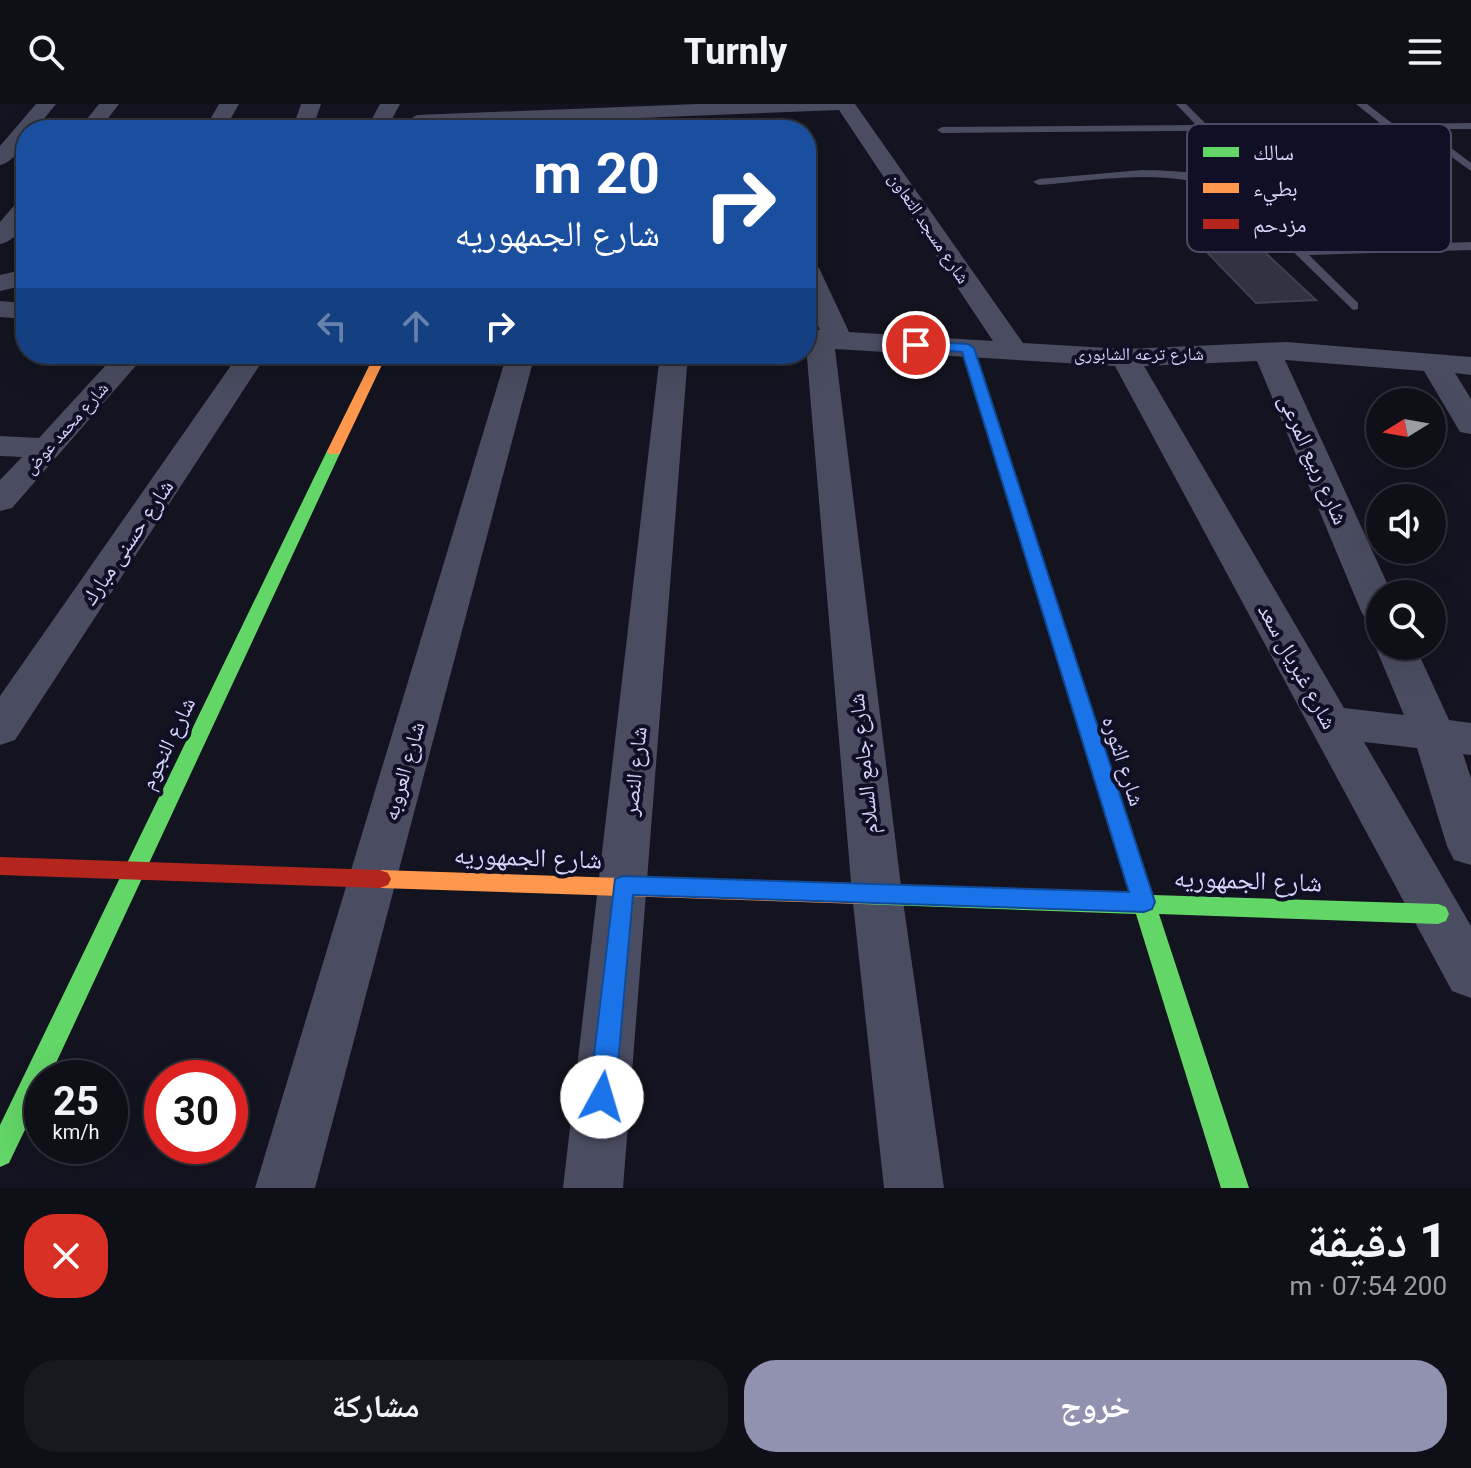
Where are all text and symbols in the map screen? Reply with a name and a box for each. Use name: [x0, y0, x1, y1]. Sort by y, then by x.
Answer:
icon: search: [24, 30, 68, 74]
icon: menu: [1403, 30, 1447, 74]
text: Turnly: [684, 31, 787, 73]
legend: [1187, 124, 1451, 252]
text: سالك: [1253, 140, 1294, 165]
text: 20 m: [533, 141, 660, 207]
icon: right: [688, 152, 792, 256]
street label: شارع مسجد التعاون: [884, 168, 974, 288]
text: بطيء: [1253, 176, 1298, 206]
text: مزدحم: [1253, 212, 1307, 239]
text: شارع الجمهوريه: [455, 213, 660, 255]
icon: left: [310, 304, 354, 348]
icon: ahead: [394, 304, 438, 348]
icon: right: [478, 304, 522, 348]
pin: [882, 311, 950, 379]
icon: arrive: [894, 323, 938, 367]
street label: شارع ترعه الشابورى: [1074, 343, 1204, 365]
street label: شارع محمد عوض: [19, 377, 113, 479]
north arrow: [1366, 388, 1446, 468]
map controls: [1366, 388, 1446, 660]
street label: شارع ربيع المرعى: [1273, 390, 1353, 529]
street label: شارع حسنى مبارك: [76, 475, 179, 610]
button: sound: [1366, 484, 1446, 564]
button: search: [1366, 580, 1446, 660]
street label: شارع غبريال سعد: [1252, 599, 1342, 734]
street label: شارع جامع السلام: [844, 692, 885, 836]
street label: شارع النجوم: [134, 693, 202, 794]
street label: شارع الثوره: [1096, 713, 1150, 809]
street label: شارع العروبه: [377, 719, 430, 824]
street label: شارع النصر: [617, 725, 653, 818]
street label: شارع الجمهوريه: [453, 839, 603, 876]
street label: شارع الجمهوريه: [1173, 862, 1323, 899]
position arrow: [560, 1055, 644, 1139]
speed limit sign: 30: [144, 1060, 248, 1164]
text: 25: [53, 1078, 99, 1125]
text: km/h: [53, 1120, 99, 1144]
text: 1 دقيقة: [1307, 1212, 1447, 1269]
button: close: [24, 1214, 108, 1298]
text: 200 m · 07:54: [1289, 1271, 1447, 1301]
button: مشاركة: [24, 1360, 728, 1452]
button: خروج: [744, 1360, 1447, 1452]

